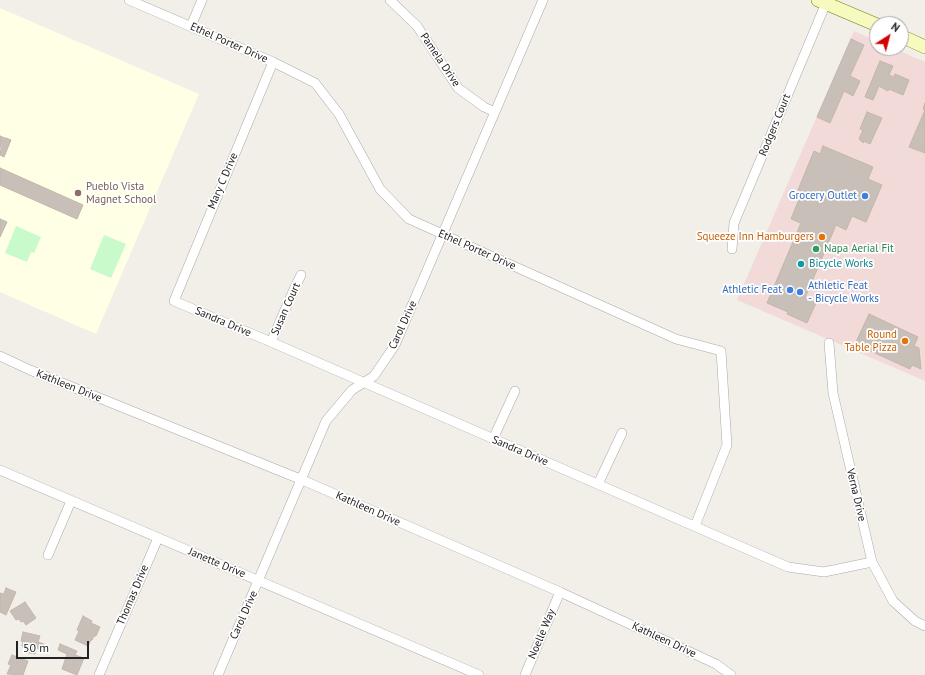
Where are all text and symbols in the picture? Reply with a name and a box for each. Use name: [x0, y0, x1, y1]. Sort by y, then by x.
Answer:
north arrow: [869, 16, 909, 56]
text: N: [888, 19, 903, 35]
street label: Ethel Porter Drive: [188, 20, 270, 66]
street label: Pamela Drive: [417, 31, 463, 89]
street label: Rodgers Court: [756, 92, 794, 158]
street label: Mary C Drive: [205, 151, 241, 211]
place label: Pueblo Vista Magnet School: [86, 180, 156, 206]
marker: Pueblo Vista Magnet School: [73, 188, 83, 198]
place label: Grocery Outlet: [789, 189, 857, 203]
marker: Grocery Outlet: [860, 191, 870, 201]
street label: Ethel Porter Drive: [436, 227, 518, 273]
place label: Squeeze Inn Hamburgers: [697, 230, 814, 244]
marker: Squeeze Inn Hamburgers: [817, 232, 827, 242]
place label: Napa Aerial Fit: [824, 242, 894, 256]
marker: Napa Aerial Fit: [811, 244, 821, 254]
place label: Bicycle Works: [809, 257, 873, 271]
marker: Bicycle Works: [796, 259, 806, 269]
place label: Athletic Feat - Bicycle Works: [808, 279, 879, 305]
street label: Susan Court: [269, 281, 303, 337]
place label: Athletic Feat: [722, 283, 782, 297]
marker: Athletic Feat: [785, 285, 795, 295]
marker: Athletic Feat - Bicycle Works: [795, 287, 805, 297]
street label: Carol Drive: [386, 299, 420, 351]
street label: Sandra Drive: [193, 304, 253, 340]
place label: Round Table Pizza: [845, 328, 897, 354]
marker: Round Table Pizza: [900, 336, 910, 346]
street label: Kathleen Drive: [34, 367, 104, 405]
street label: Sandra Drive: [490, 433, 550, 469]
street label: Verna Drive: [843, 467, 869, 523]
street label: Kathleen Drive: [334, 489, 402, 529]
street label: Janette Drive: [186, 545, 248, 581]
street label: Thomas Drive: [114, 563, 152, 627]
street label: Carol Drive: [227, 589, 261, 641]
street label: Noelle Way: [526, 607, 558, 661]
street label: Kathleen Drive: [630, 619, 698, 661]
scale bar: [18, 633, 91, 659]
text: 50 m: [23, 640, 49, 655]

